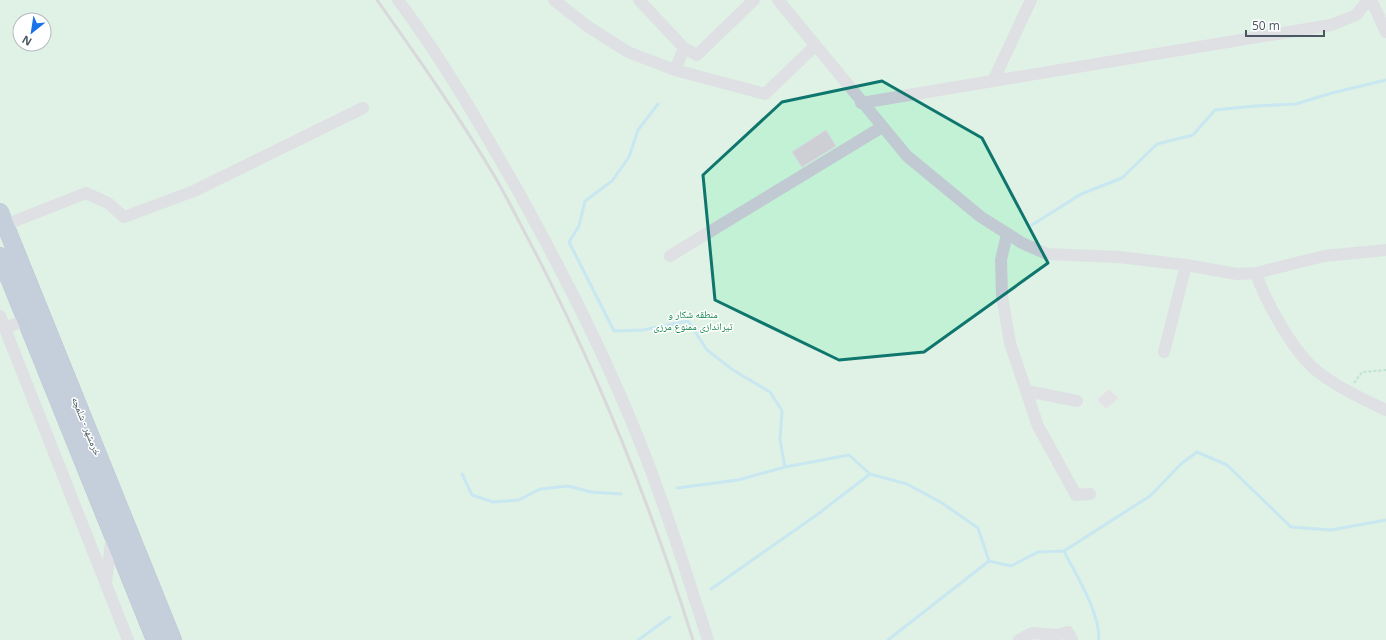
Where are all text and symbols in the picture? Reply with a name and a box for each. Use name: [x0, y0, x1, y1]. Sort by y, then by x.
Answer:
north arrow: [12, 12, 52, 52]
scale bar: [1246, 12, 1324, 38]
text: 50 m: [1252, 17, 1280, 34]
text: N: [19, 32, 34, 50]
park label: منطقه شکار و تیراندازی ممنوع مرزی: [653, 307, 733, 333]
street label: خرمشهر - شلمچه: [69, 395, 105, 458]

